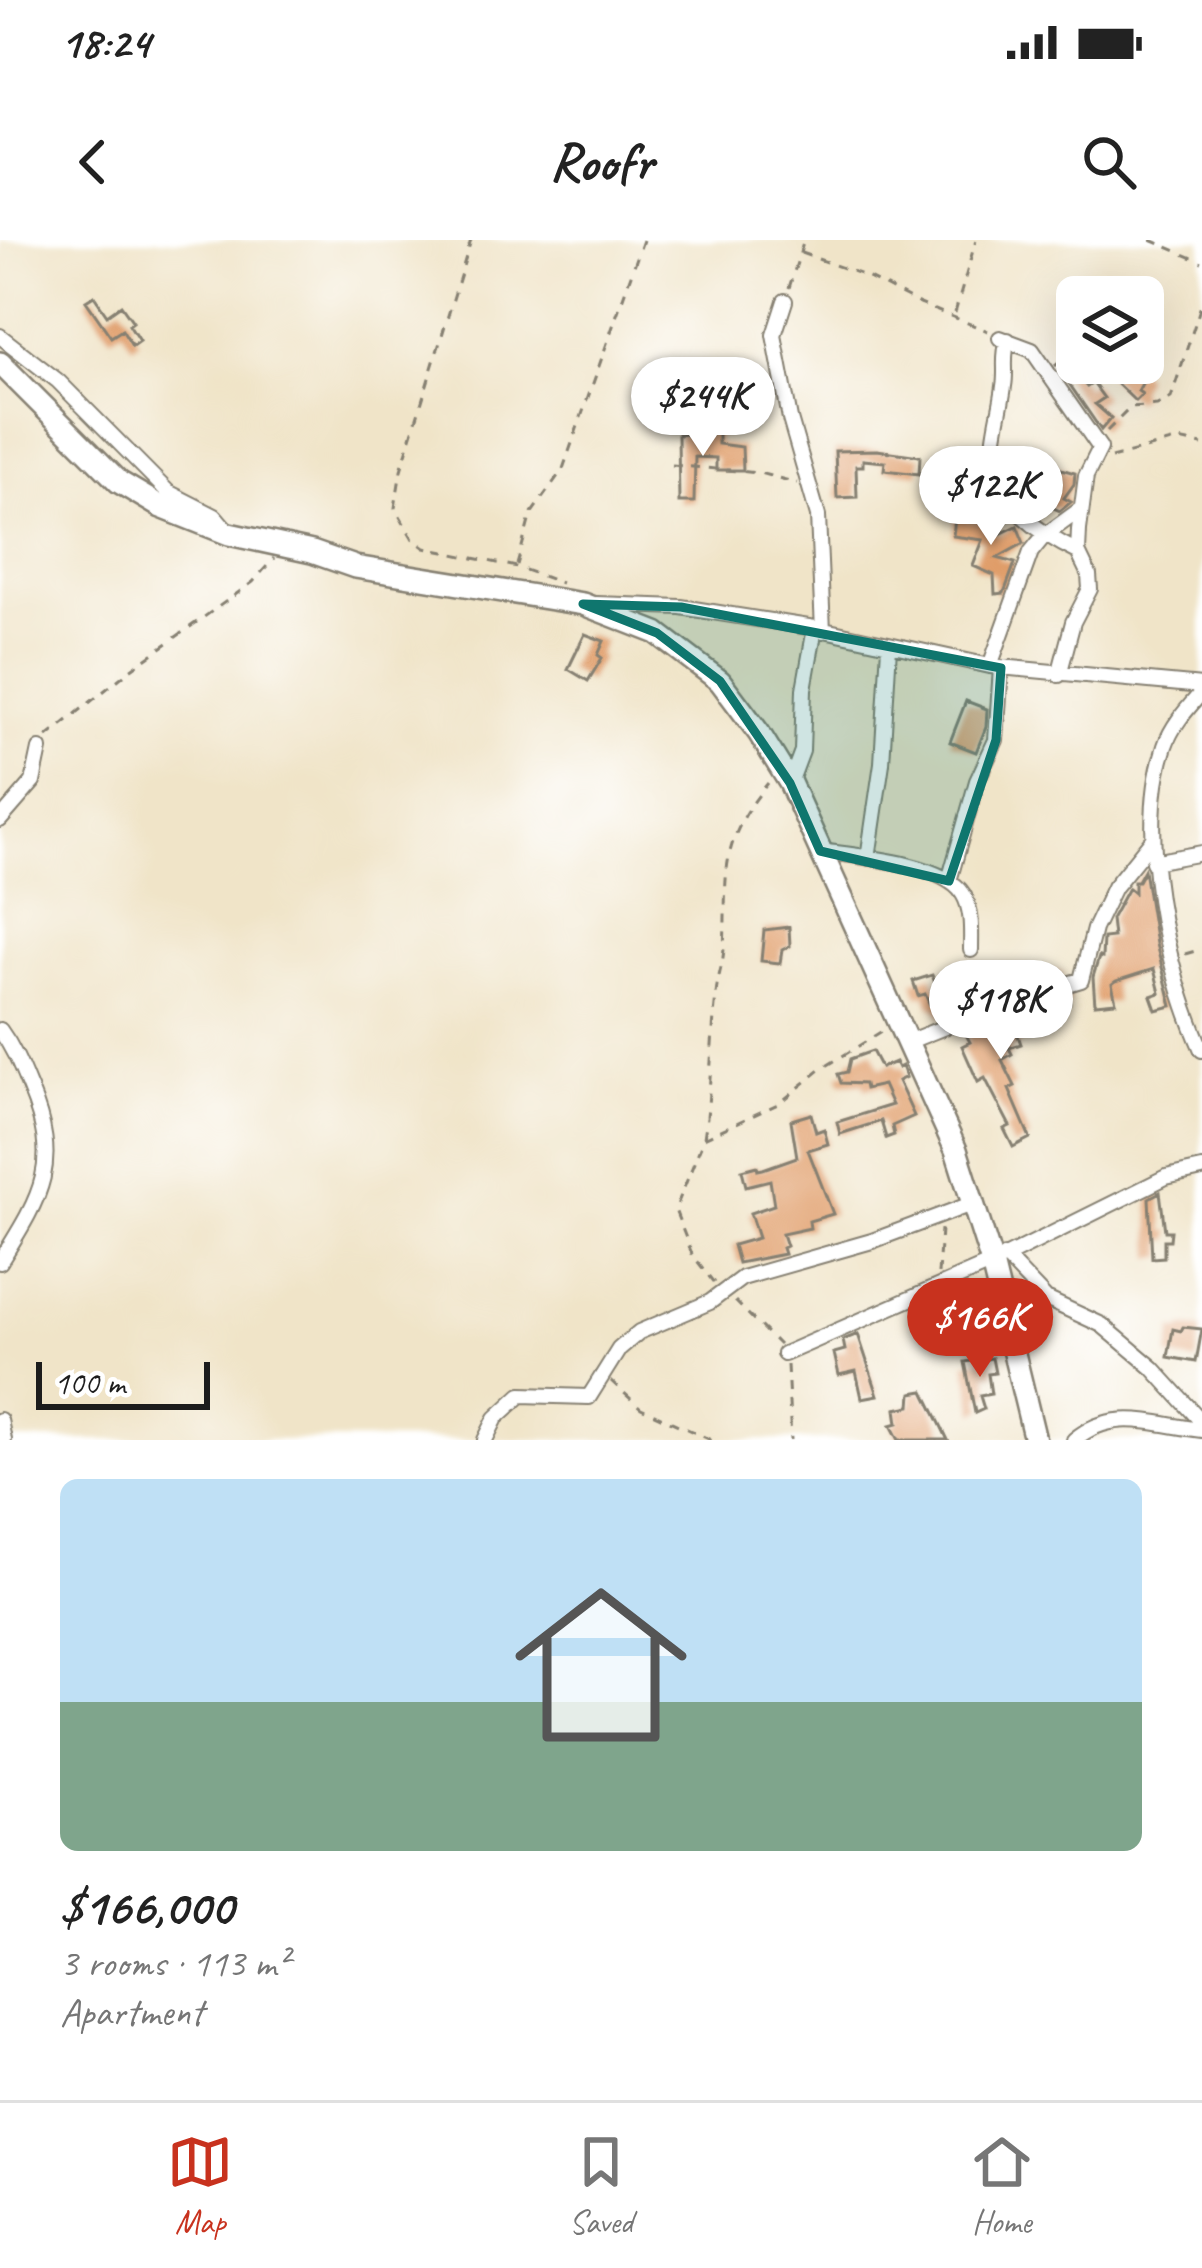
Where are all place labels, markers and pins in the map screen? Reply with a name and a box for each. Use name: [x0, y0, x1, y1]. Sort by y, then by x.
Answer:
pin: $244K: [619, 357, 787, 459]
pin: $122K: [907, 446, 1075, 548]
pin: $118K: [917, 960, 1085, 1062]
pin: $166K: [896, 1278, 1064, 1380]

